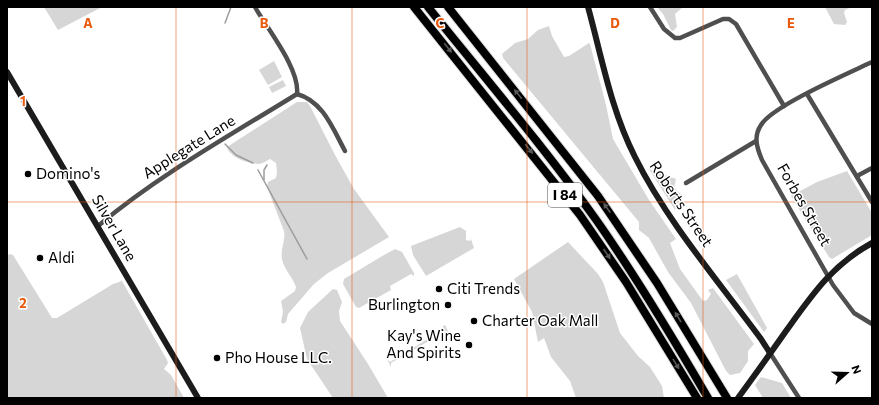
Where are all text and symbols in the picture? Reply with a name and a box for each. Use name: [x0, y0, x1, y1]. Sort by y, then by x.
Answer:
text: A: [83, 15, 93, 31]
text: B: [260, 15, 269, 31]
text: C: [436, 15, 445, 31]
text: D: [610, 15, 620, 31]
text: E: [787, 15, 795, 31]
one-way arrow: [443, 43, 452, 54]
one-way arrow: [514, 89, 523, 100]
text: 1: [20, 93, 26, 109]
street label: Applegate Lane: [139, 111, 238, 182]
one-way arrow: [525, 144, 534, 155]
street label: Roberts Street: [647, 157, 717, 250]
street label: Forbes Street: [774, 160, 836, 249]
place label: Domino's: [36, 164, 101, 182]
marker: Domino's: [23, 169, 33, 179]
road number: I 84: [548, 183, 582, 207]
street label: Silver Lane: [89, 191, 141, 264]
one-way arrow: [603, 203, 611, 213]
place label: Aldi: [48, 248, 75, 266]
one-way arrow: [603, 249, 611, 259]
marker: Aldi: [35, 253, 45, 263]
place label: Citi Trends: [447, 279, 520, 297]
marker: Citi Trends: [434, 284, 444, 294]
text: 2: [19, 295, 27, 311]
place label: Burlington: [368, 295, 440, 313]
marker: Burlington: [443, 300, 453, 310]
place label: Charter Oak Mall: [482, 311, 598, 329]
one-way arrow: [675, 311, 682, 323]
marker: Charter Oak Mall: [469, 316, 479, 326]
place label: Kay's Wine And Spirits: [386, 326, 461, 361]
marker: Kay's Wine And Spirits: [464, 340, 474, 350]
place label: Pho House LLC.: [225, 348, 332, 366]
marker: Pho House LLC.: [212, 353, 222, 363]
north arrow: [827, 353, 867, 393]
one-way arrow: [672, 359, 680, 369]
text: N: [849, 363, 864, 376]

